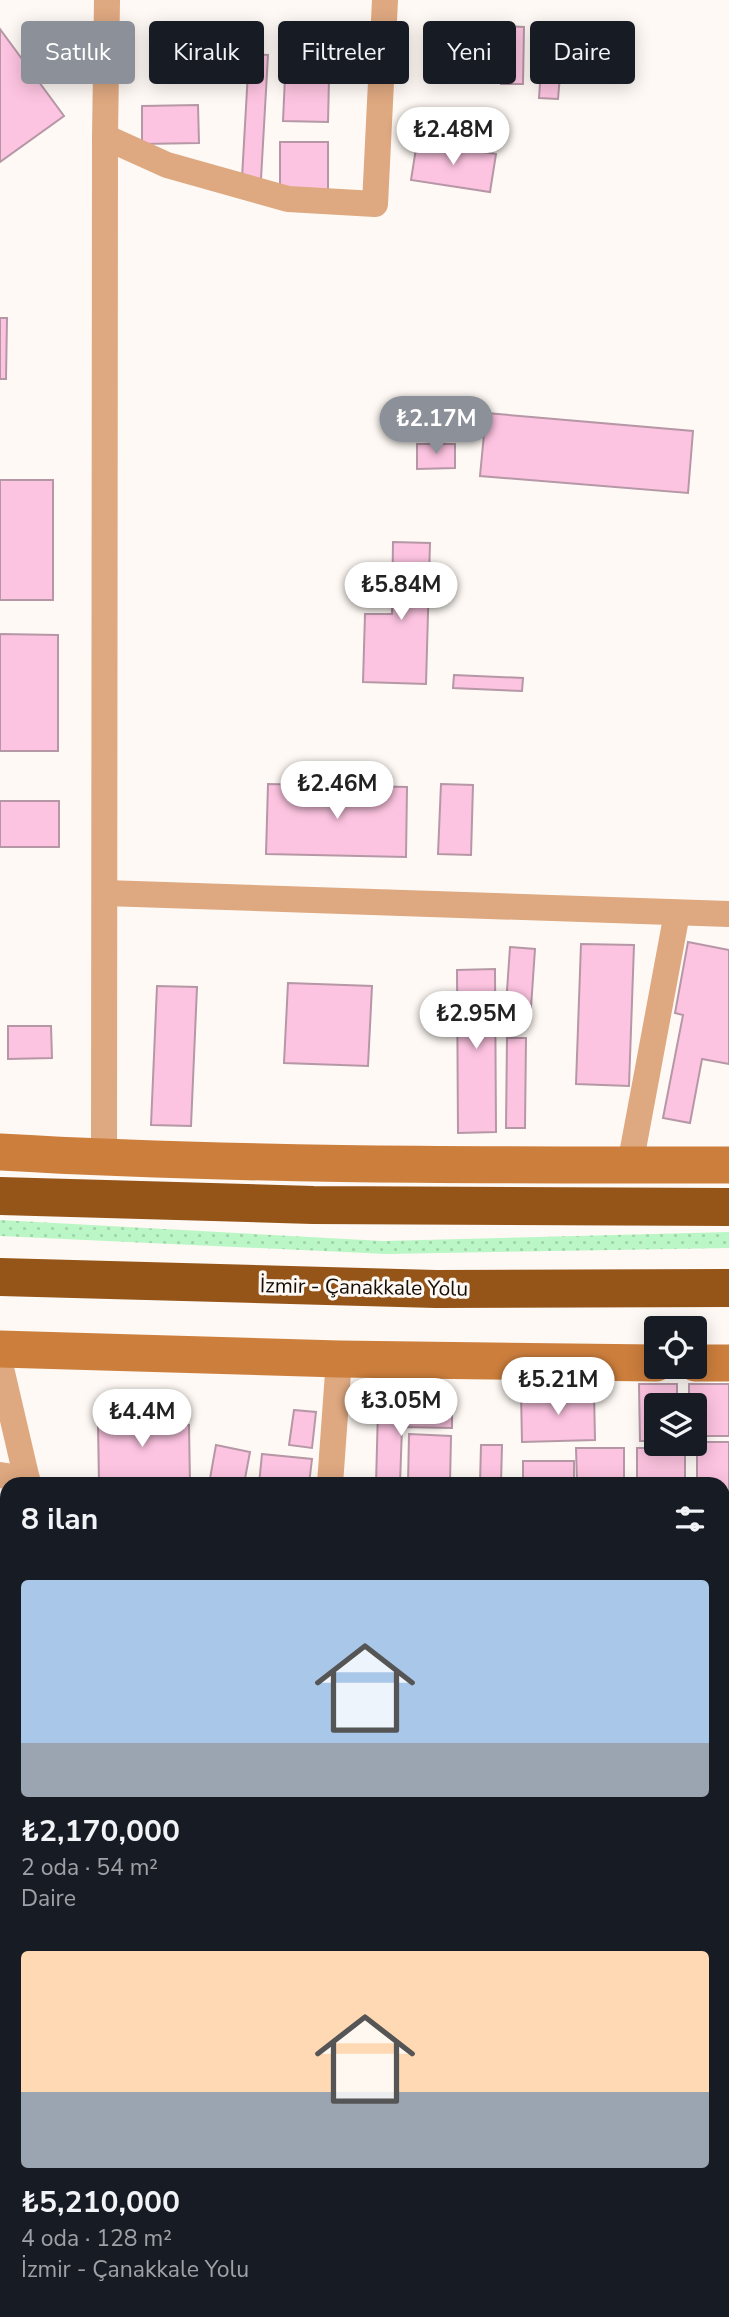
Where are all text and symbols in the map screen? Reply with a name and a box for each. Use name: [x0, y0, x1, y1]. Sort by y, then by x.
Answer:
chip: Satılık: [21, 21, 135, 84]
chip: Kiralık: [149, 21, 264, 84]
chip: Filtreler: [278, 21, 409, 84]
chip: Yeni: [423, 21, 516, 84]
chip: Daire: [530, 21, 635, 84]
pin: ₺2.48M: [396, 108, 510, 167]
text: ₺2.48M: [413, 114, 493, 145]
pin: ₺2.17M: [379, 396, 493, 456]
text: ₺2.17M: [396, 403, 476, 434]
pin: ₺5.84M: [344, 562, 458, 622]
text: ₺5.84M: [361, 569, 441, 600]
pin: ₺2.46M: [280, 762, 394, 821]
text: ₺2.46M: [297, 768, 377, 799]
pin: ₺2.95M: [419, 992, 533, 1051]
text: ₺2.95M: [436, 998, 516, 1029]
street label: İzmir - Çanakkale Yolu: [260, 1271, 468, 1303]
map controls: [644, 1316, 707, 1456]
button: locate: [644, 1316, 707, 1379]
pin: ₺5.21M: [501, 1358, 615, 1417]
text: ₺5.21M: [518, 1364, 598, 1395]
pin: ₺3.05M: [344, 1378, 458, 1438]
text: ₺3.05M: [361, 1385, 441, 1416]
pin: ₺4.4M: [93, 1390, 191, 1449]
button: layers: [644, 1393, 707, 1456]
text: ₺4.4M: [108, 1396, 176, 1427]
text: 8 ilan: [21, 1499, 98, 1540]
icon: filters: [671, 1500, 709, 1538]
icon: home: [302, 1625, 428, 1751]
text: ₺2,170,000: [21, 1811, 180, 1852]
text: 2 oda · 54 m²: [21, 1852, 158, 1883]
text: Daire: [21, 1883, 76, 1914]
icon: home: [302, 1996, 428, 2122]
text: ₺5,210,000: [21, 2182, 180, 2223]
text: 4 oda · 128 m²: [21, 2223, 172, 2254]
text: İzmir - Çanakkale Yolu: [21, 2254, 249, 2285]

